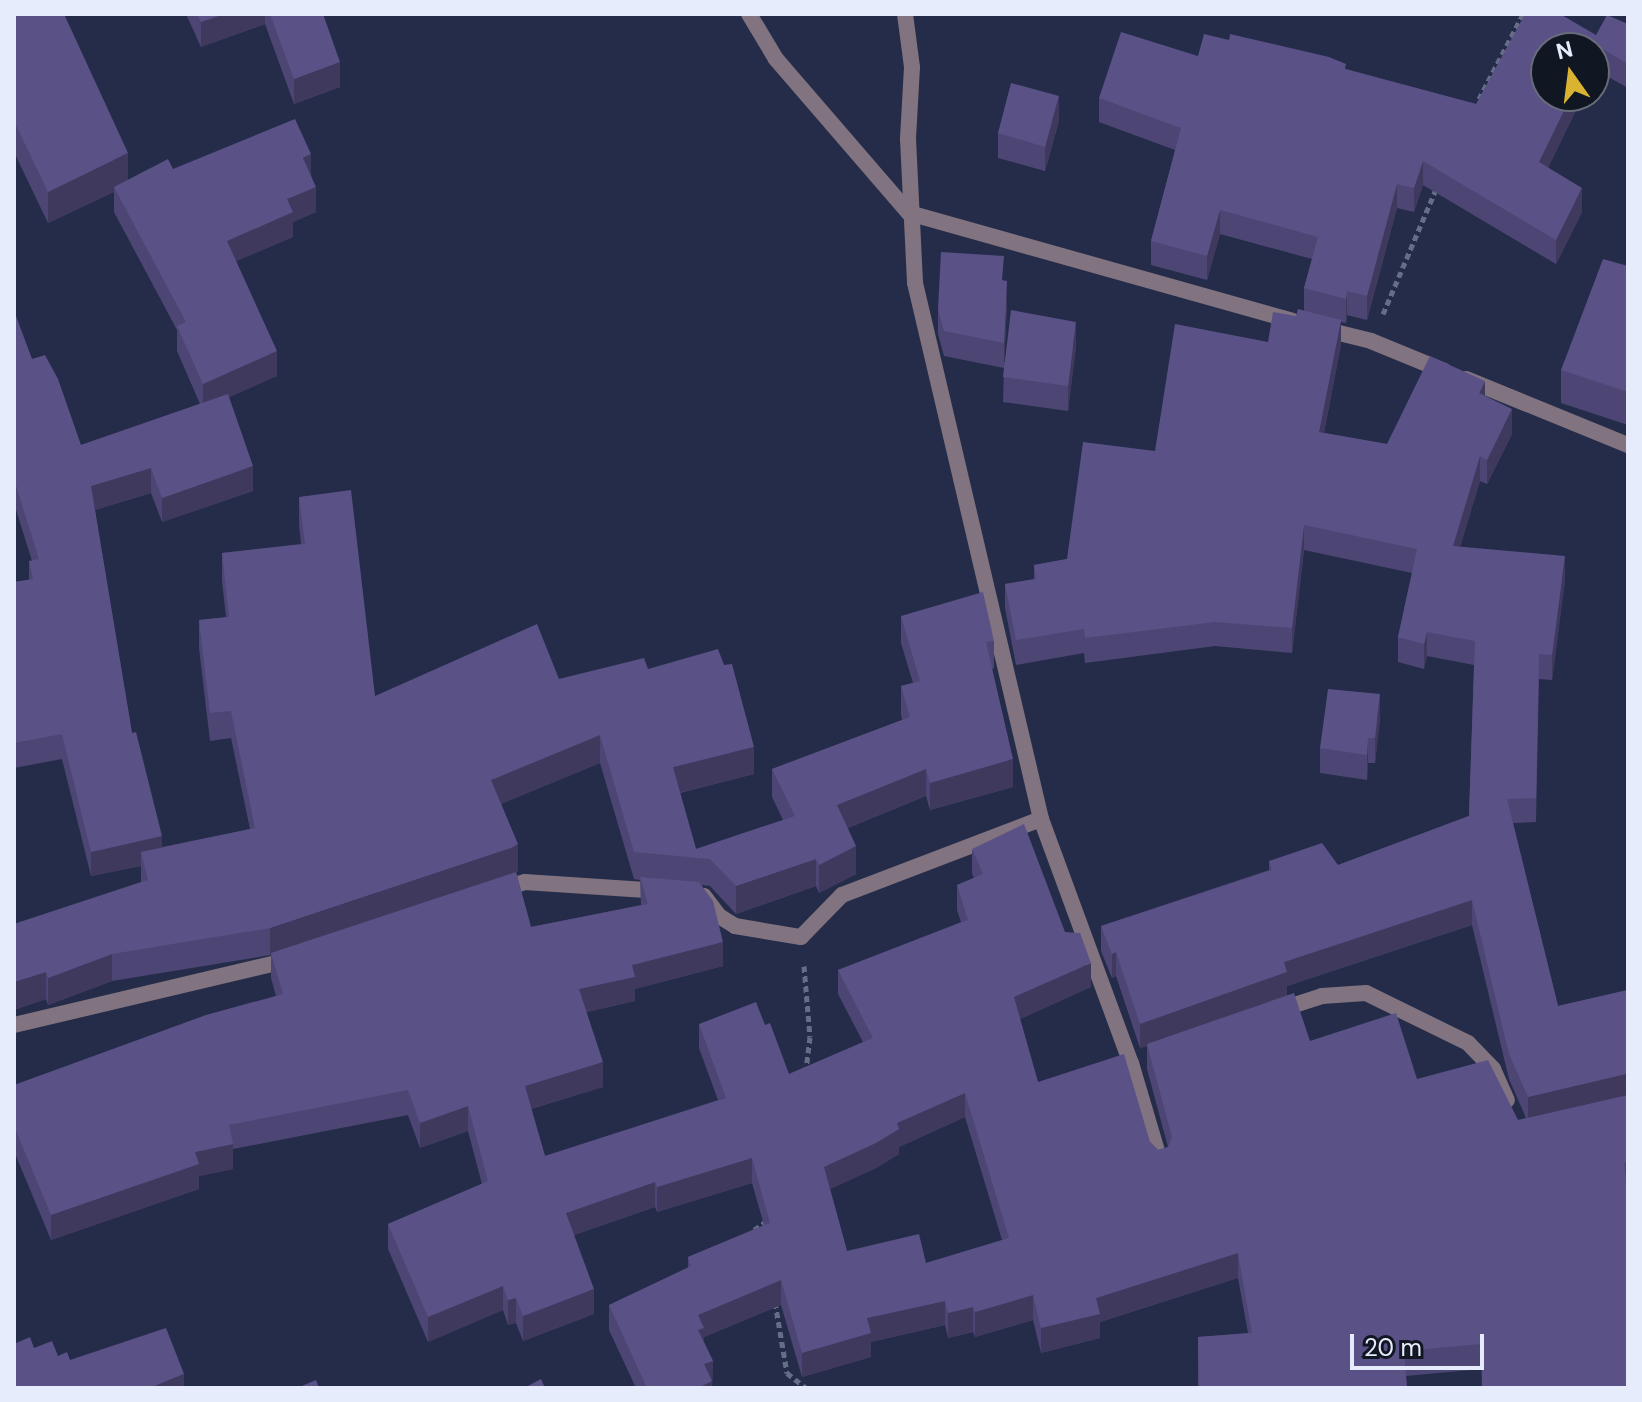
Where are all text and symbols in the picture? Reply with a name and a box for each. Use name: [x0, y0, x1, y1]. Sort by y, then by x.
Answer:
north arrow: [1530, 32, 1610, 112]
text: N: [1553, 34, 1576, 66]
scale bar: [1354, 1318, 1488, 1368]
text: 20 m: [1364, 1332, 1422, 1363]

